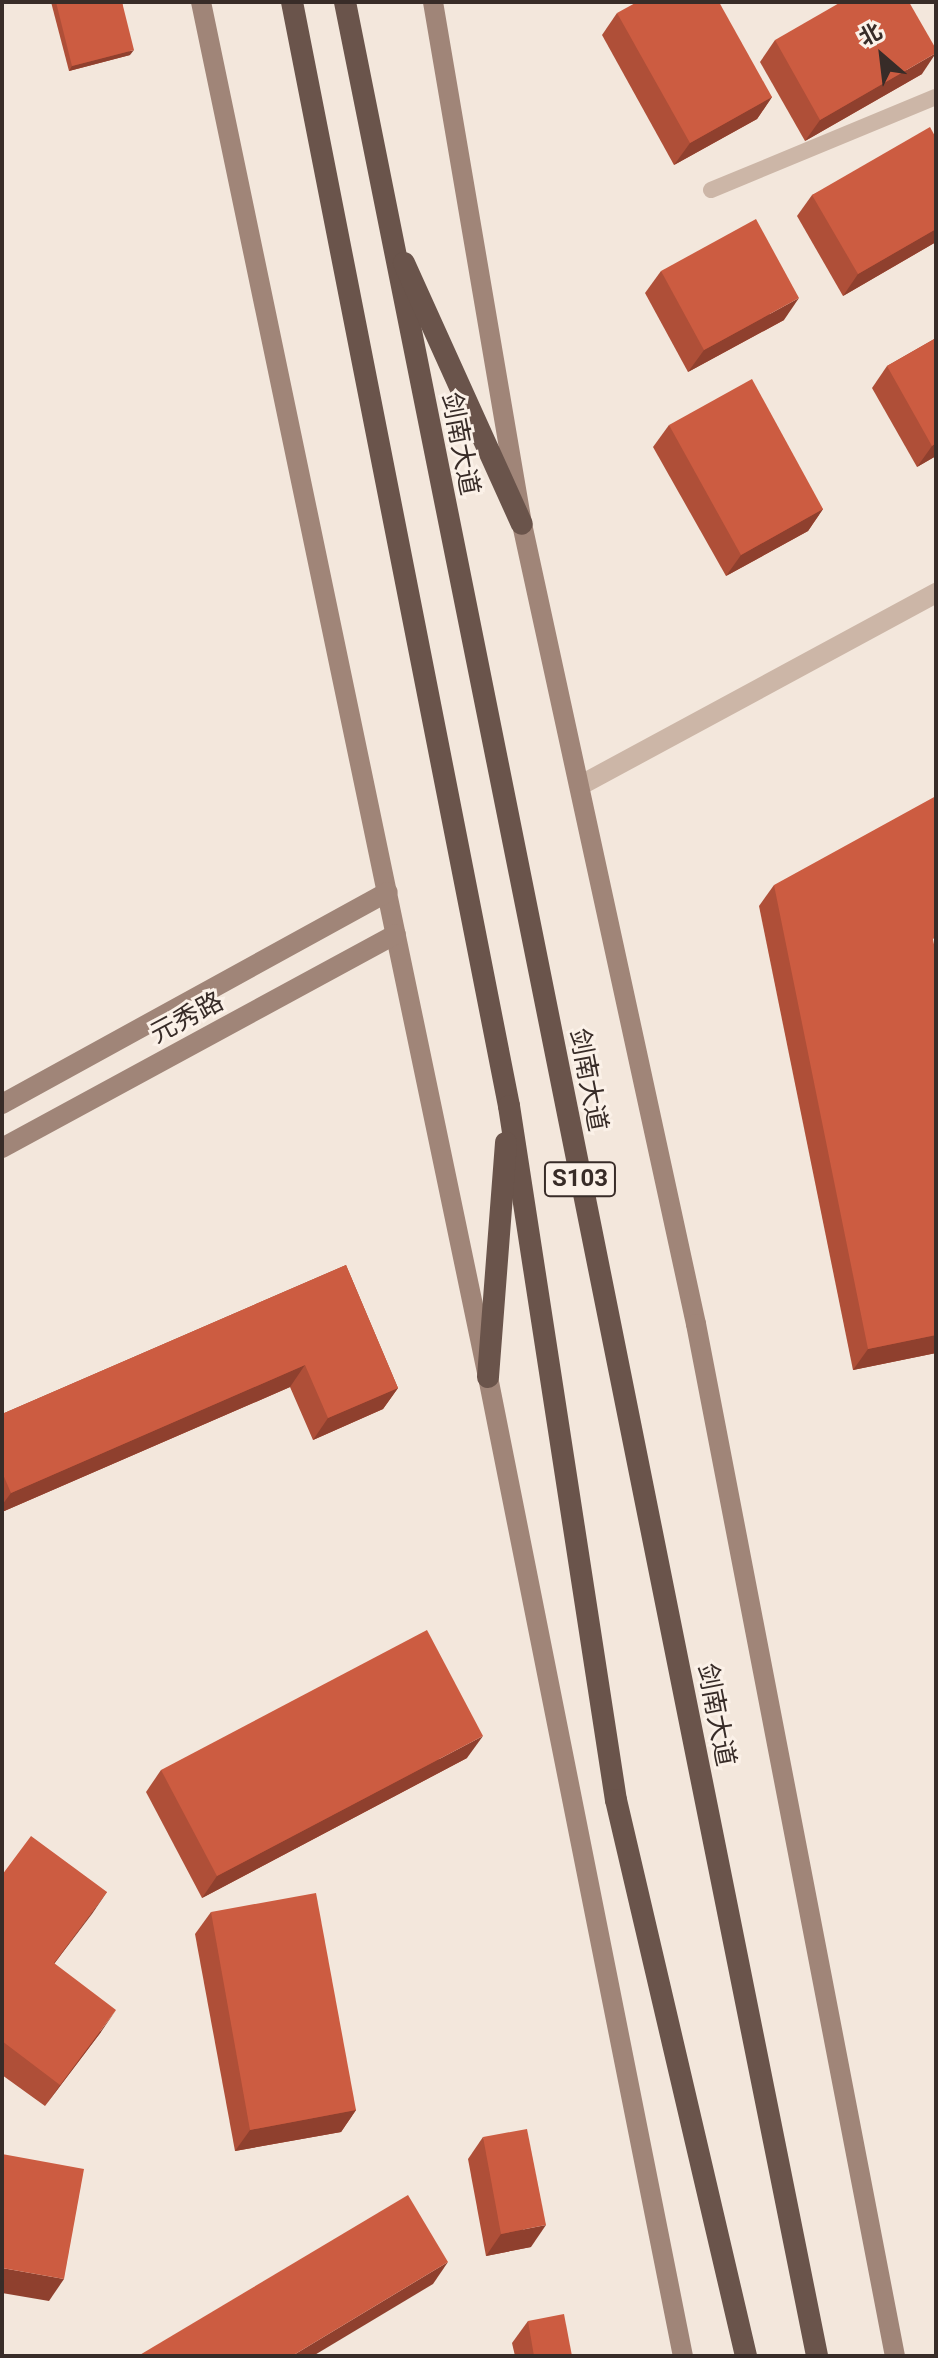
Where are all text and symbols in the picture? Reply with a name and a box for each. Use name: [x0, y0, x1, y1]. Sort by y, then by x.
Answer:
north arrow: [842, 16, 922, 96]
text: 北: [855, 18, 886, 51]
street label: 剑南大道: [435, 390, 485, 498]
street label: 元秀路: [145, 986, 229, 1050]
street label: 剑南大道: [563, 1026, 613, 1134]
road number: S103: [542, 1159, 618, 1199]
street label: 剑南大道: [691, 1661, 741, 1769]

